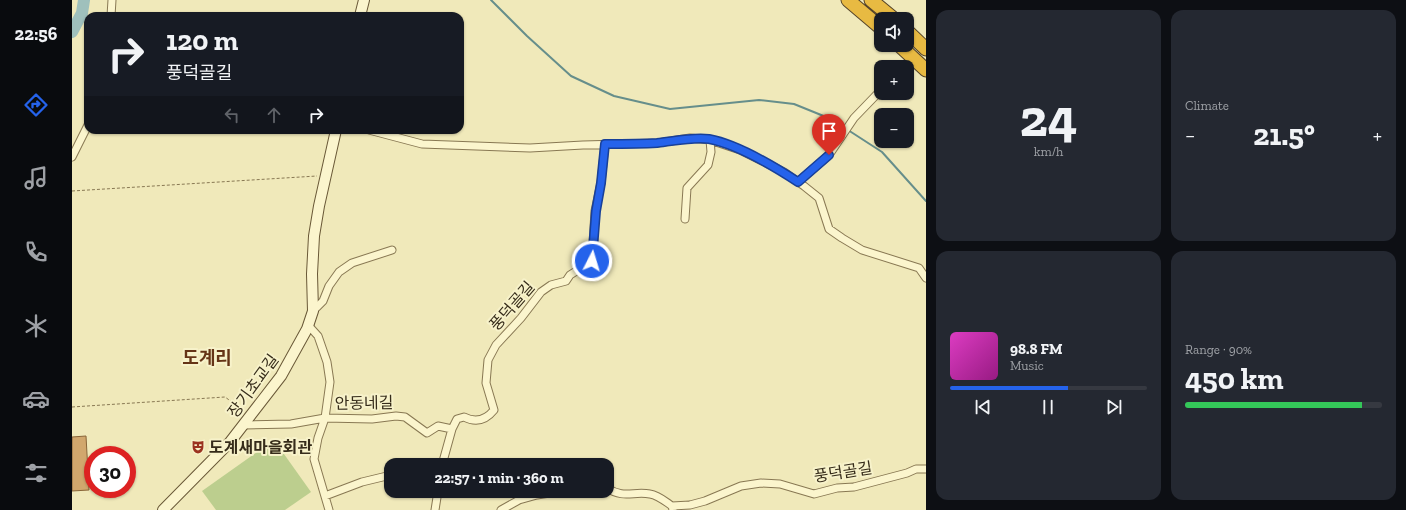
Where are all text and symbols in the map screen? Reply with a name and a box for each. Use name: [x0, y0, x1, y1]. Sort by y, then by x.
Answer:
map controls: [874, 12, 914, 148]
button: sound: [874, 12, 914, 52]
text: 22:56: [15, 23, 57, 45]
text: 120 m: [166, 24, 238, 57]
icon: right: [100, 28, 152, 80]
button: +: [874, 60, 914, 100]
text: 풍덕골길: [166, 62, 232, 84]
text: 24: [1020, 87, 1077, 149]
icon: directions: [22, 91, 50, 119]
text: Climate: [1185, 98, 1229, 113]
icon: left: [221, 104, 243, 126]
icon: ahead: [263, 104, 285, 126]
icon: right: [305, 104, 327, 126]
button: −: [874, 108, 914, 148]
pin: [812, 114, 846, 155]
text: 21.5°: [1253, 117, 1315, 153]
icon: arrive: [818, 120, 840, 142]
text: −: [1185, 122, 1195, 149]
text: +: [1373, 122, 1382, 149]
text: km/h: [1034, 144, 1063, 159]
icon: music: [22, 164, 50, 192]
icon: phone: [22, 238, 50, 266]
position arrow: [571, 240, 613, 282]
street label: 풍덕골길: [486, 278, 538, 334]
icon: climate: [22, 312, 50, 340]
text: 98.8 FM: [1010, 340, 1062, 358]
text: Range · 90%: [1185, 342, 1252, 357]
district label: 도계리: [182, 347, 232, 369]
street label: 장기초교길: [224, 351, 282, 421]
text: Music: [1010, 358, 1044, 373]
text: 450 km: [1185, 361, 1284, 397]
icon: car: [22, 385, 50, 413]
street label: 안동네길: [334, 393, 394, 413]
icon: previous: [972, 396, 994, 418]
icon: pause: [1037, 396, 1059, 418]
icon: next: [1103, 396, 1125, 418]
place label: 도계새마을회관: [209, 438, 312, 457]
theatre icon: 도계새마을회관: [190, 439, 206, 455]
speed limit sign: 30: [84, 446, 136, 498]
street label: 풍덕골길: [812, 458, 874, 486]
icon: filters: [22, 459, 50, 487]
text: 22:57 · 1 min · 360 m: [434, 469, 564, 487]

